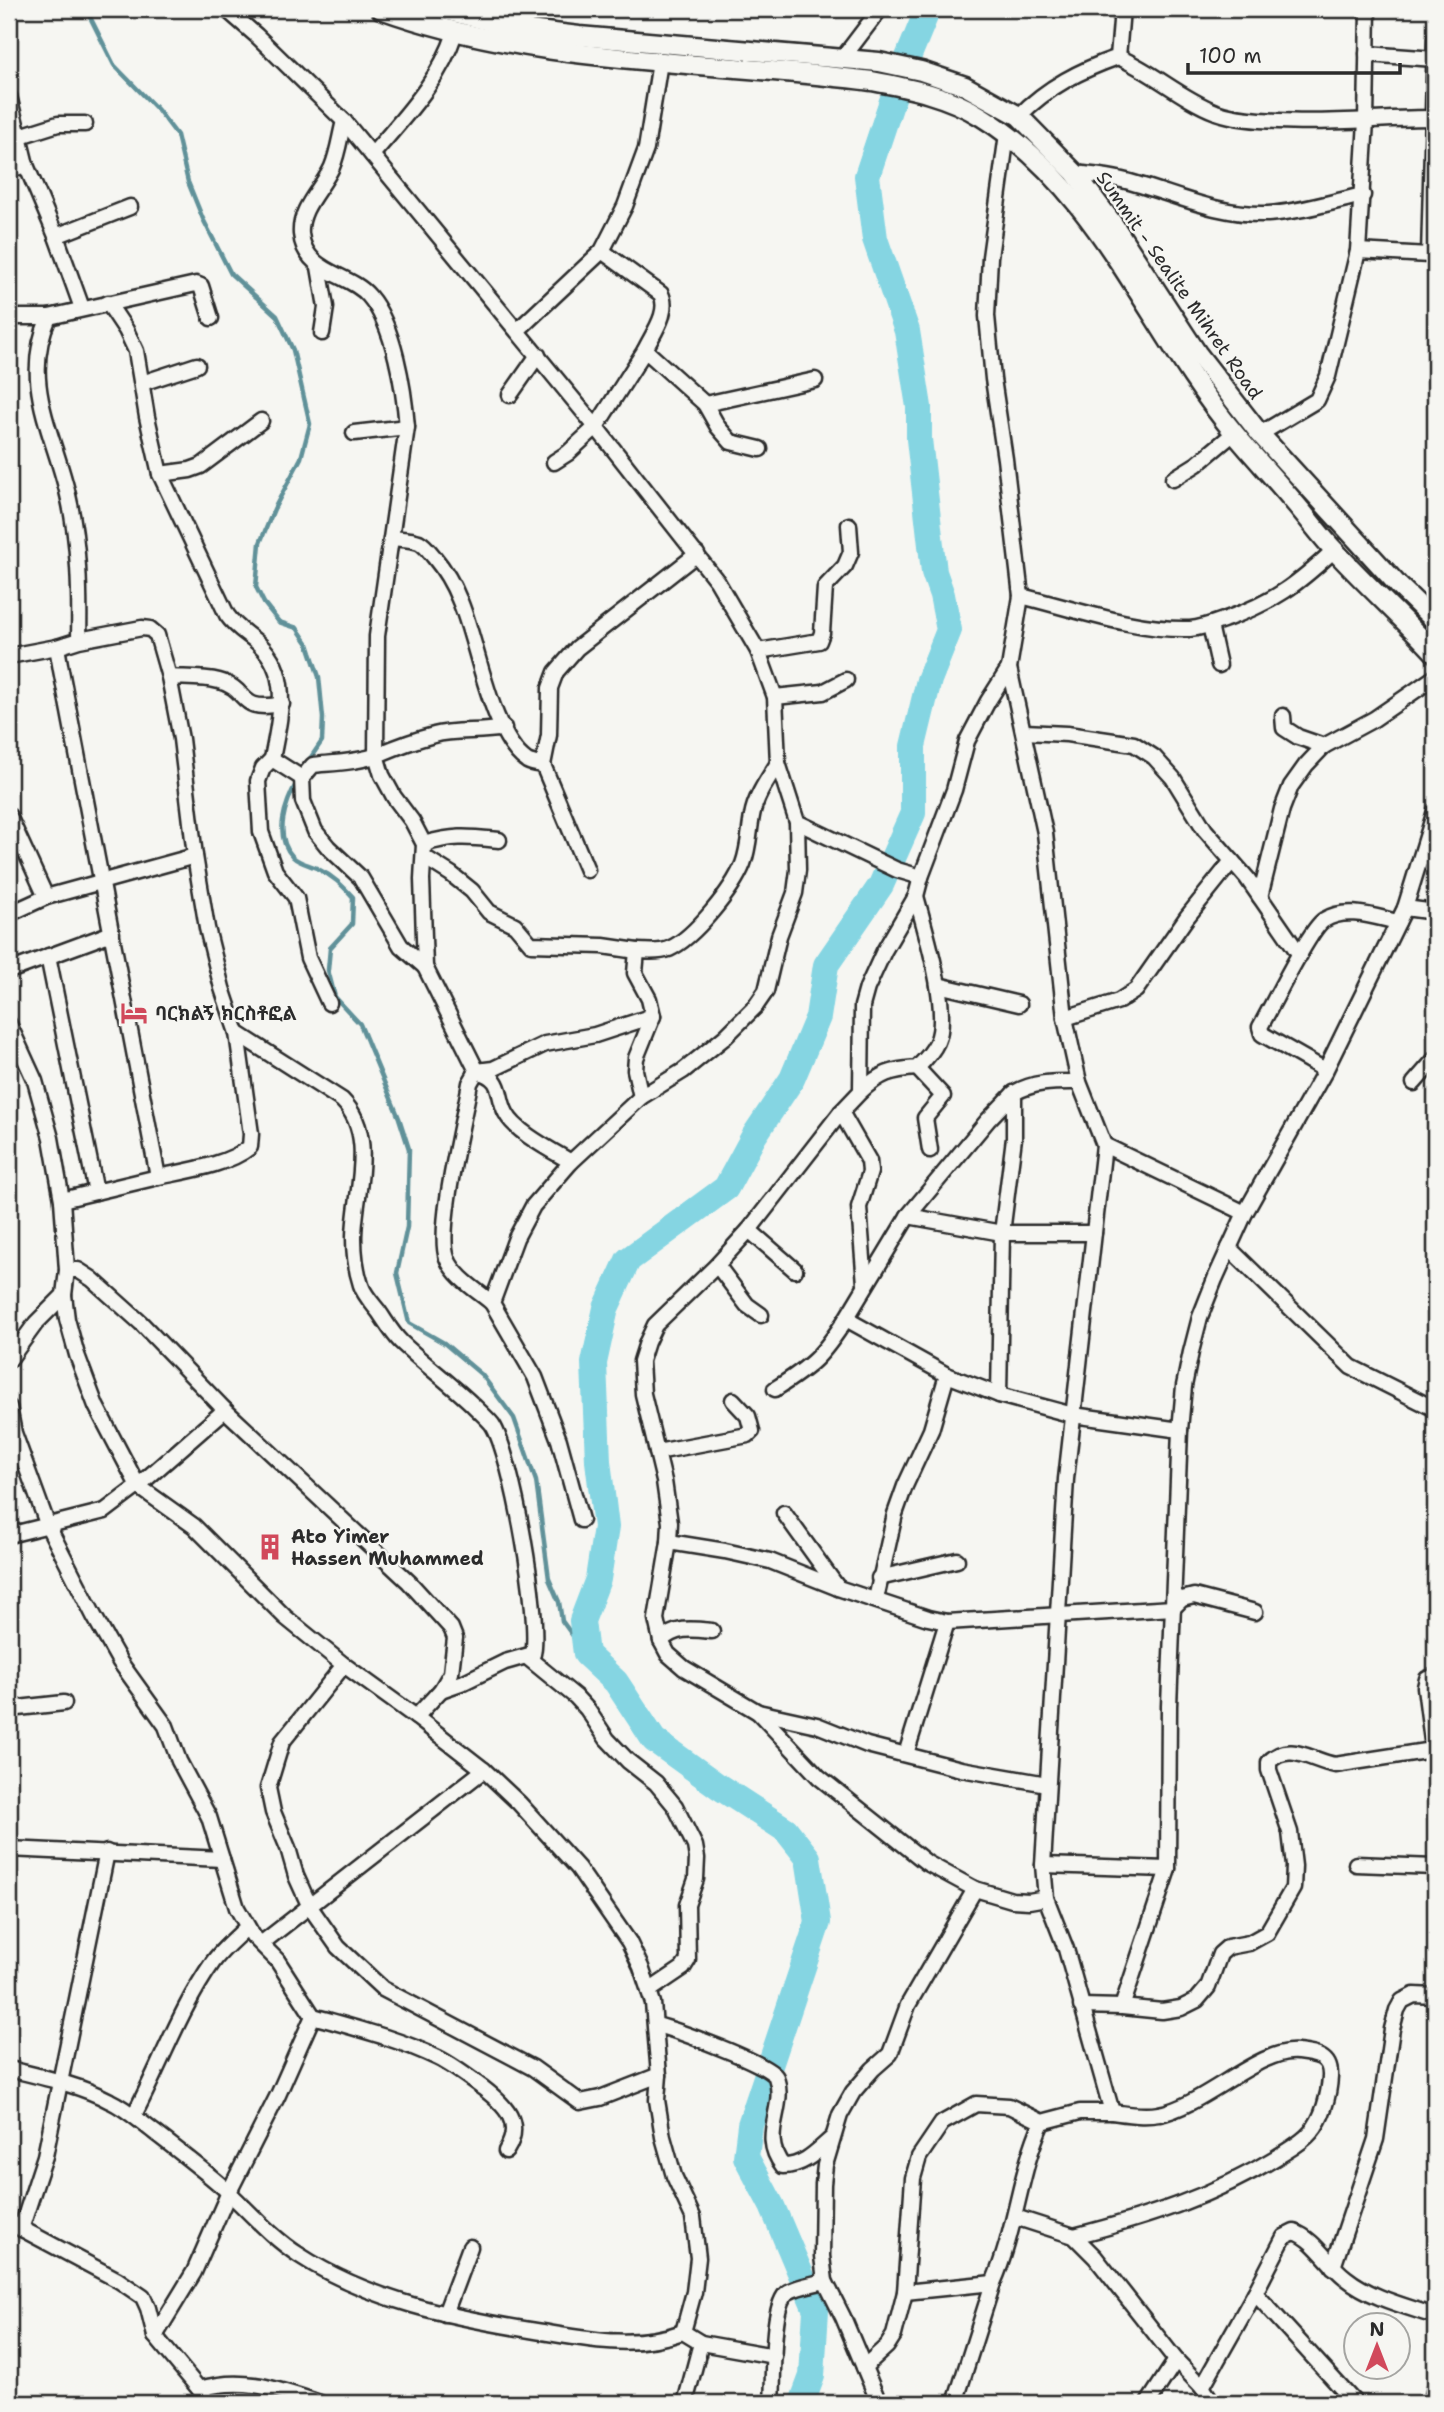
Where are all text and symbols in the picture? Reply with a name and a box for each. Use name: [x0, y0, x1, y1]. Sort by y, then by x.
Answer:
scale bar: [1188, 32, 1400, 76]
text: 100 m: [1199, 42, 1262, 70]
street label: Summit - Sealite Mihret Road: [1091, 166, 1268, 404]
hotel icon: ባርክልኝ ክርስቶፎል: [119, 998, 149, 1028]
place label: ባርክልኝ ክርስቶፎል: [155, 1001, 297, 1026]
place label: Ato Yimer Hassen Muhammed: [291, 1524, 484, 1571]
building icon: Ato Yimer Hassen Muhammed: [255, 1532, 285, 1562]
north arrow: [1342, 2310, 1412, 2380]
text: N: [1369, 2317, 1385, 2342]

